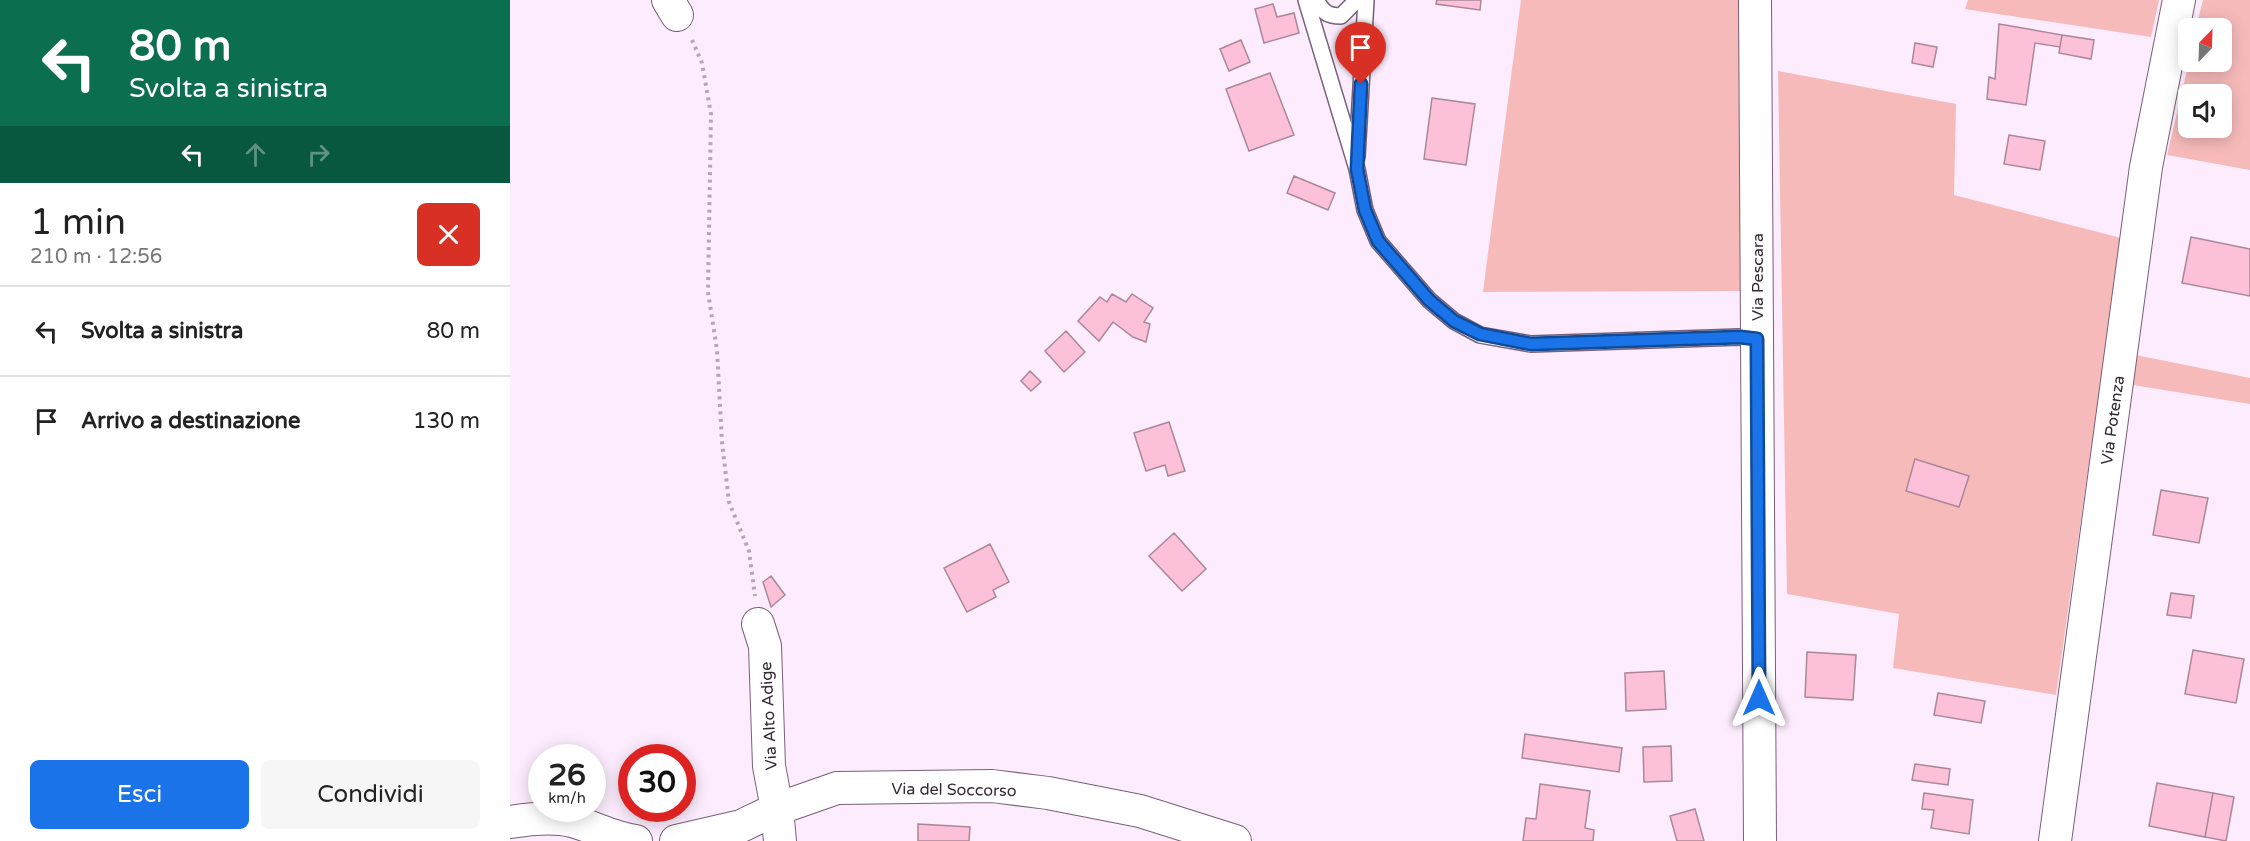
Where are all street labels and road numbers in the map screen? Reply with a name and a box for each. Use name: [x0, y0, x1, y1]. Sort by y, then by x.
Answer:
street label: Via Pescara: [1748, 233, 1768, 321]
street label: Via Potenza: [2097, 374, 2129, 466]
street label: Via Alto Adige: [756, 661, 782, 771]
street label: Via del Soccorso: [891, 779, 1017, 801]

